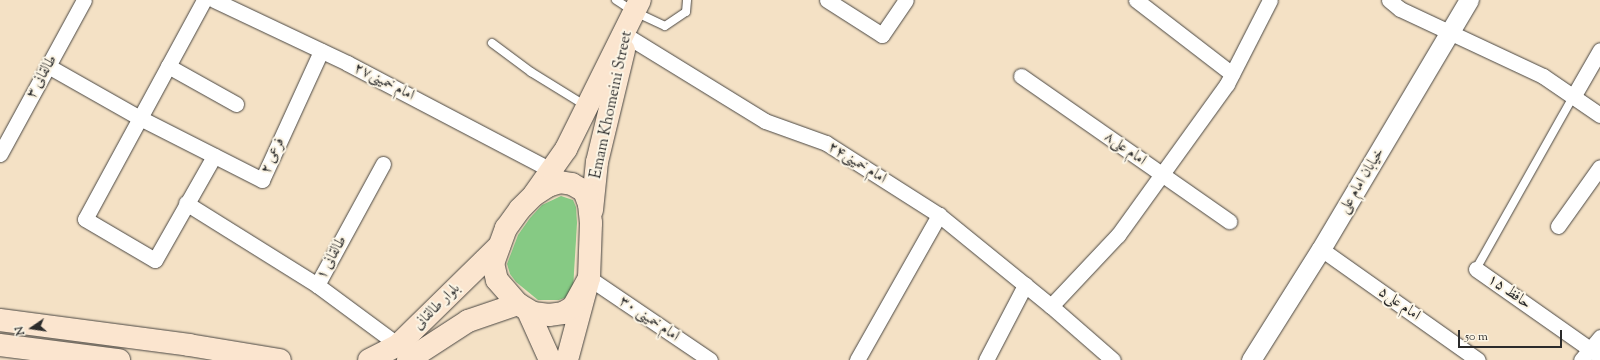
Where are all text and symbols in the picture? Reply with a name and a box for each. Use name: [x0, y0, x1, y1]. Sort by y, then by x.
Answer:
street label: Emam Khomeini Street: [588, 30, 636, 180]
street label: طالقانی ۳: [23, 52, 61, 102]
street label: امام خمینی۲۷: [351, 59, 417, 105]
street label: امام علی۸: [1101, 128, 1149, 170]
street label: فرعی ۲: [257, 135, 289, 177]
street label: امام خمینی۲۴: [824, 138, 890, 188]
street label: خیابان امام علی: [1335, 145, 1389, 217]
street label: طالقانی ۱: [313, 233, 351, 283]
street label: حافظ ۱۵: [1484, 271, 1534, 313]
street label: بلوار طالقانی: [410, 280, 464, 334]
street label: امام علی۵: [1375, 283, 1423, 325]
street label: امام خمینی ۳۰: [615, 292, 683, 346]
north arrow: [12, 308, 52, 348]
scale bar: [1460, 322, 1564, 348]
text: N: [12, 325, 29, 337]
text: 50 m: [1465, 328, 1488, 346]

